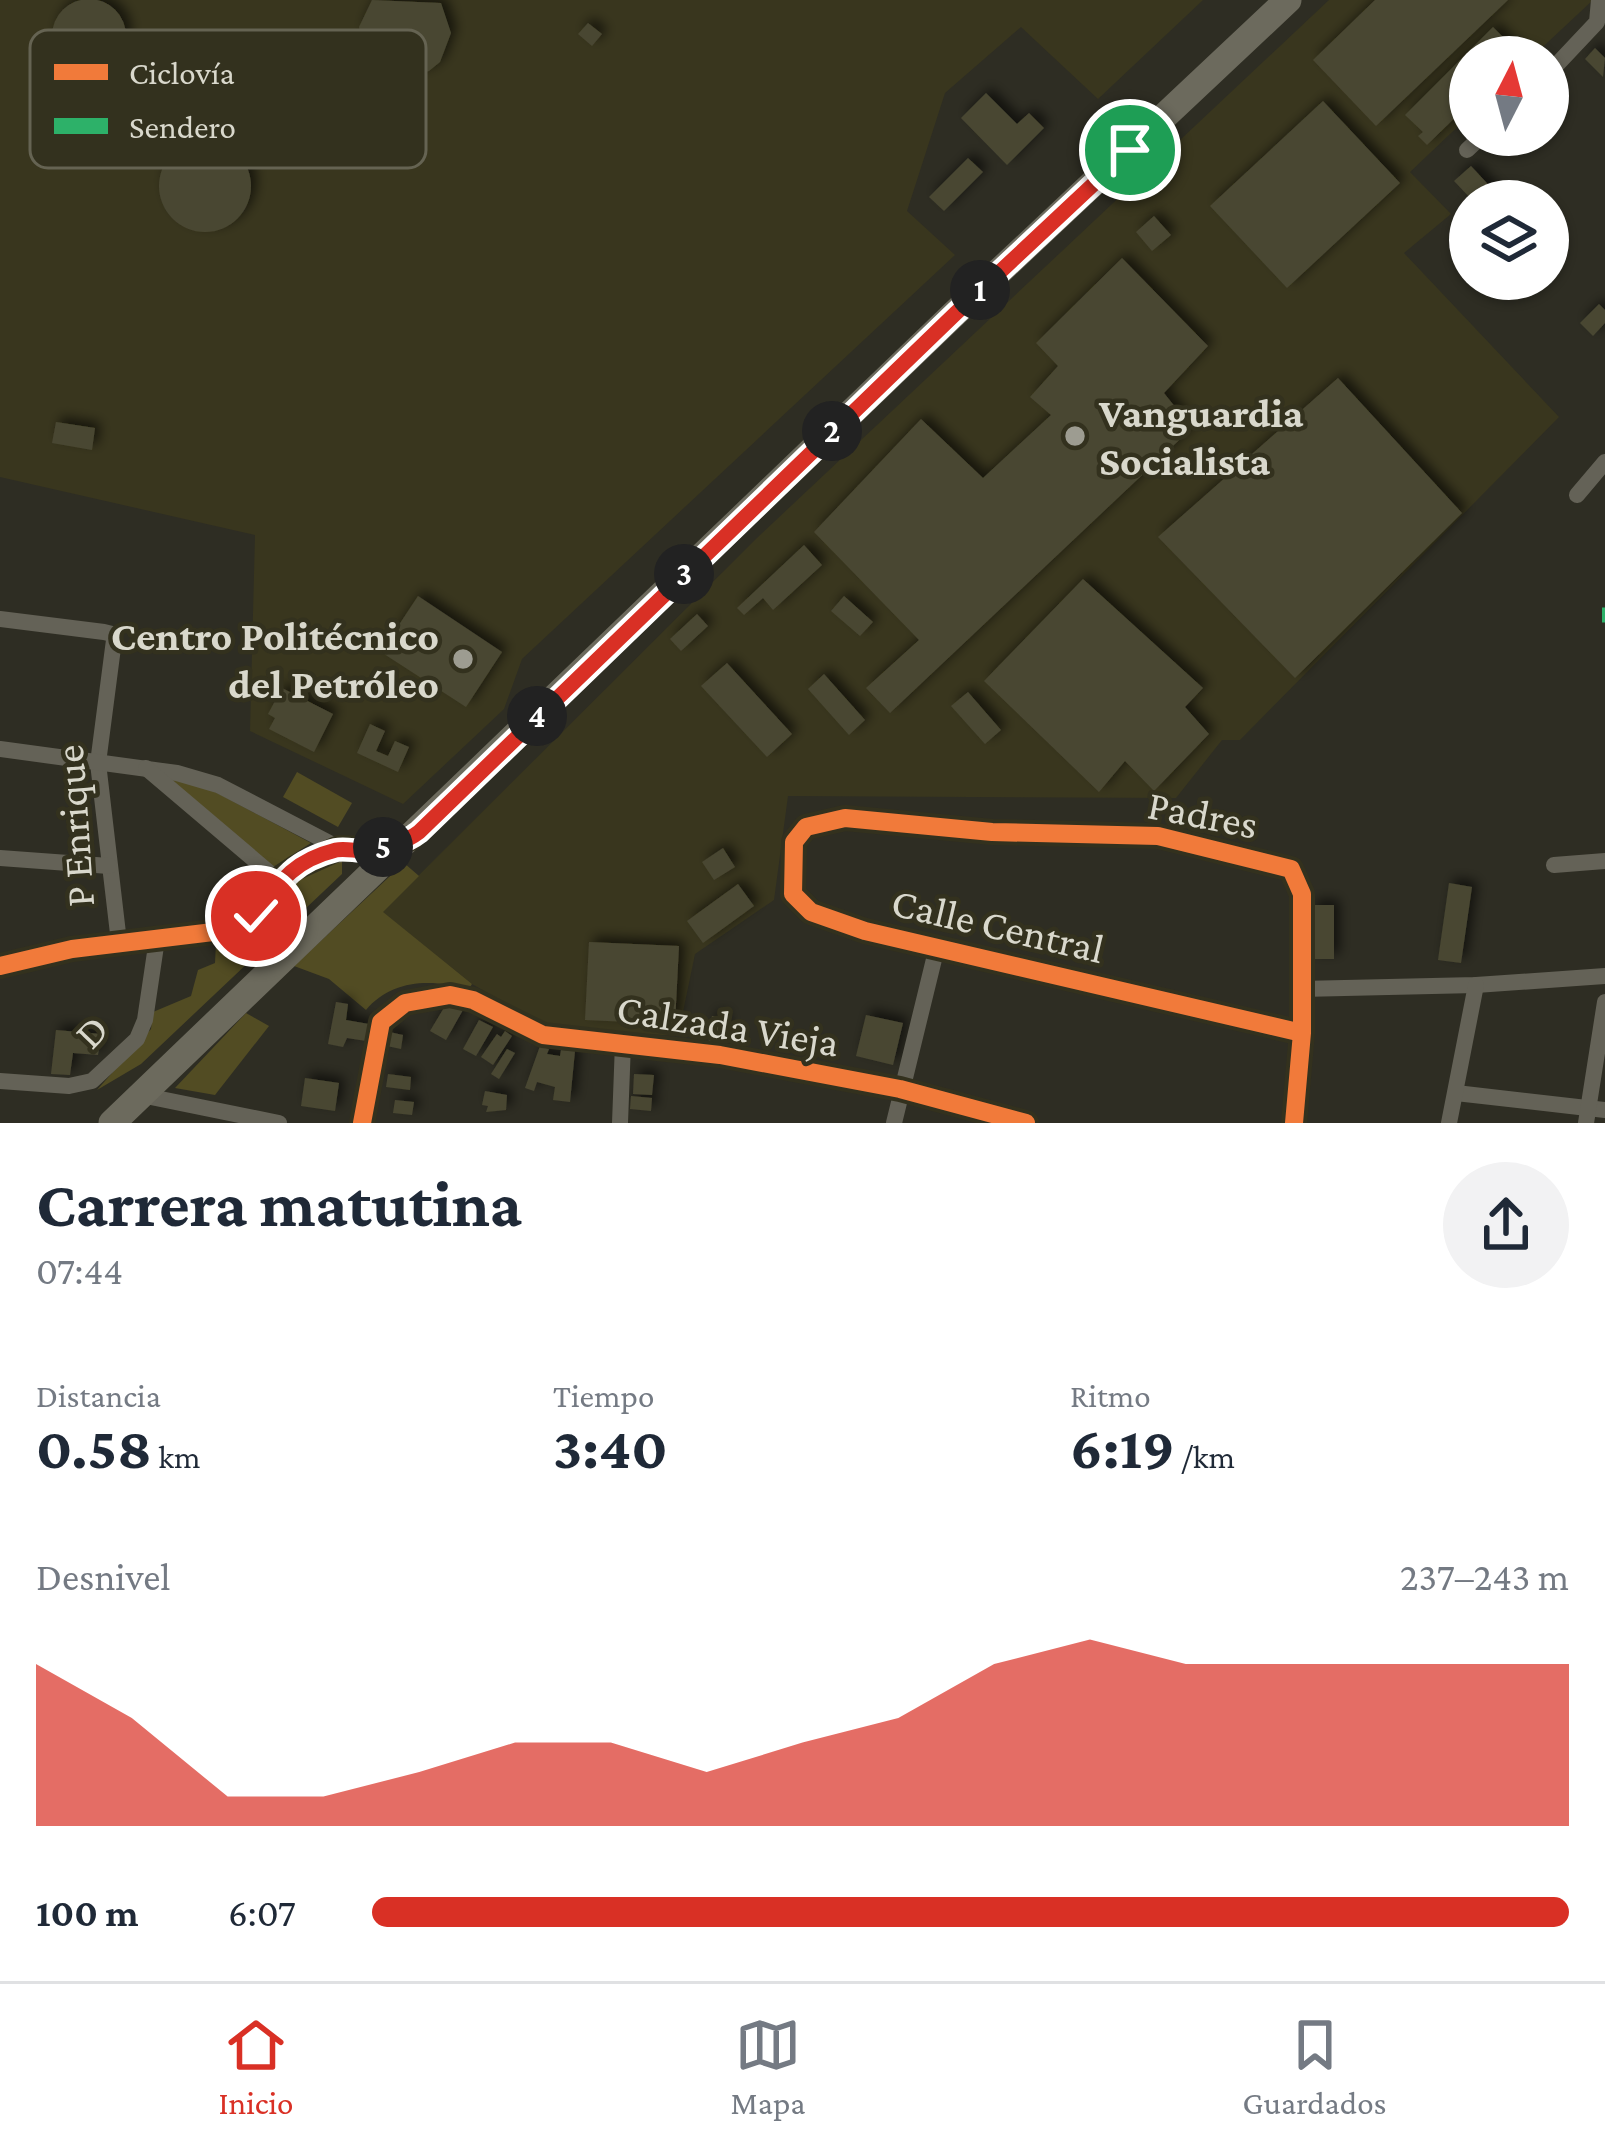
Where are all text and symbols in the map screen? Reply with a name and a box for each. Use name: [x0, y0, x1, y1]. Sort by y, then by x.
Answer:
legend: [30, 30, 426, 168]
north arrow: [1449, 36, 1569, 156]
map controls: [1449, 36, 1569, 300]
text: Ciclovía: [129, 54, 235, 91]
pin: [1079, 99, 1181, 201]
text: Sendero: [129, 108, 236, 145]
icon: arrive: [1097, 117, 1163, 183]
button: layers: [1449, 180, 1569, 300]
pin: 1: [950, 260, 1010, 320]
text: 1: [974, 271, 986, 308]
place label: Vanguardia Socialista: [1098, 389, 1304, 484]
pin: 2: [802, 401, 862, 461]
text: 2: [824, 412, 840, 449]
marker: Vanguardia Socialista: [1062, 423, 1088, 449]
pin: 3: [654, 544, 714, 604]
text: 3: [676, 555, 692, 592]
place label: Centro Politécnico del Petróleo: [111, 612, 439, 707]
marker: Centro Politécnico del Petróleo: [450, 646, 476, 672]
pin: 4: [507, 686, 567, 746]
text: 4: [528, 697, 546, 734]
street label: P Enrique: [45, 743, 103, 909]
street label: Padres: [1144, 780, 1262, 848]
pin: 5: [353, 817, 413, 877]
text: 5: [375, 828, 391, 865]
pin: [205, 865, 307, 967]
street label: Calle Central: [887, 878, 1109, 972]
icon: check: [223, 883, 289, 949]
street label: Calzada Vieja: [613, 984, 842, 1067]
street label: D: [64, 1005, 118, 1057]
button: share: [1443, 1162, 1569, 1288]
text: Carrera matutina: [36, 1167, 522, 1240]
text: 07:44: [36, 1249, 123, 1292]
text: Distancia: [36, 1377, 161, 1414]
text: Tiempo: [553, 1377, 654, 1414]
text: Ritmo: [1070, 1377, 1151, 1414]
text: 0.58: [36, 1414, 152, 1481]
text: 3:40: [553, 1414, 668, 1481]
text: 6:19: [1070, 1414, 1175, 1481]
text: km: [152, 1438, 200, 1475]
text: /km: [1175, 1438, 1235, 1475]
text: Desnivel: [36, 1555, 171, 1598]
text: 237–243 m: [1400, 1555, 1569, 1598]
text: 100 m: [36, 1891, 139, 1934]
text: 6:07: [228, 1891, 296, 1934]
tab: Inicio: [218, 2012, 294, 2121]
tab: Mapa: [730, 2012, 806, 2121]
tab: Guardados: [1243, 2012, 1387, 2121]

